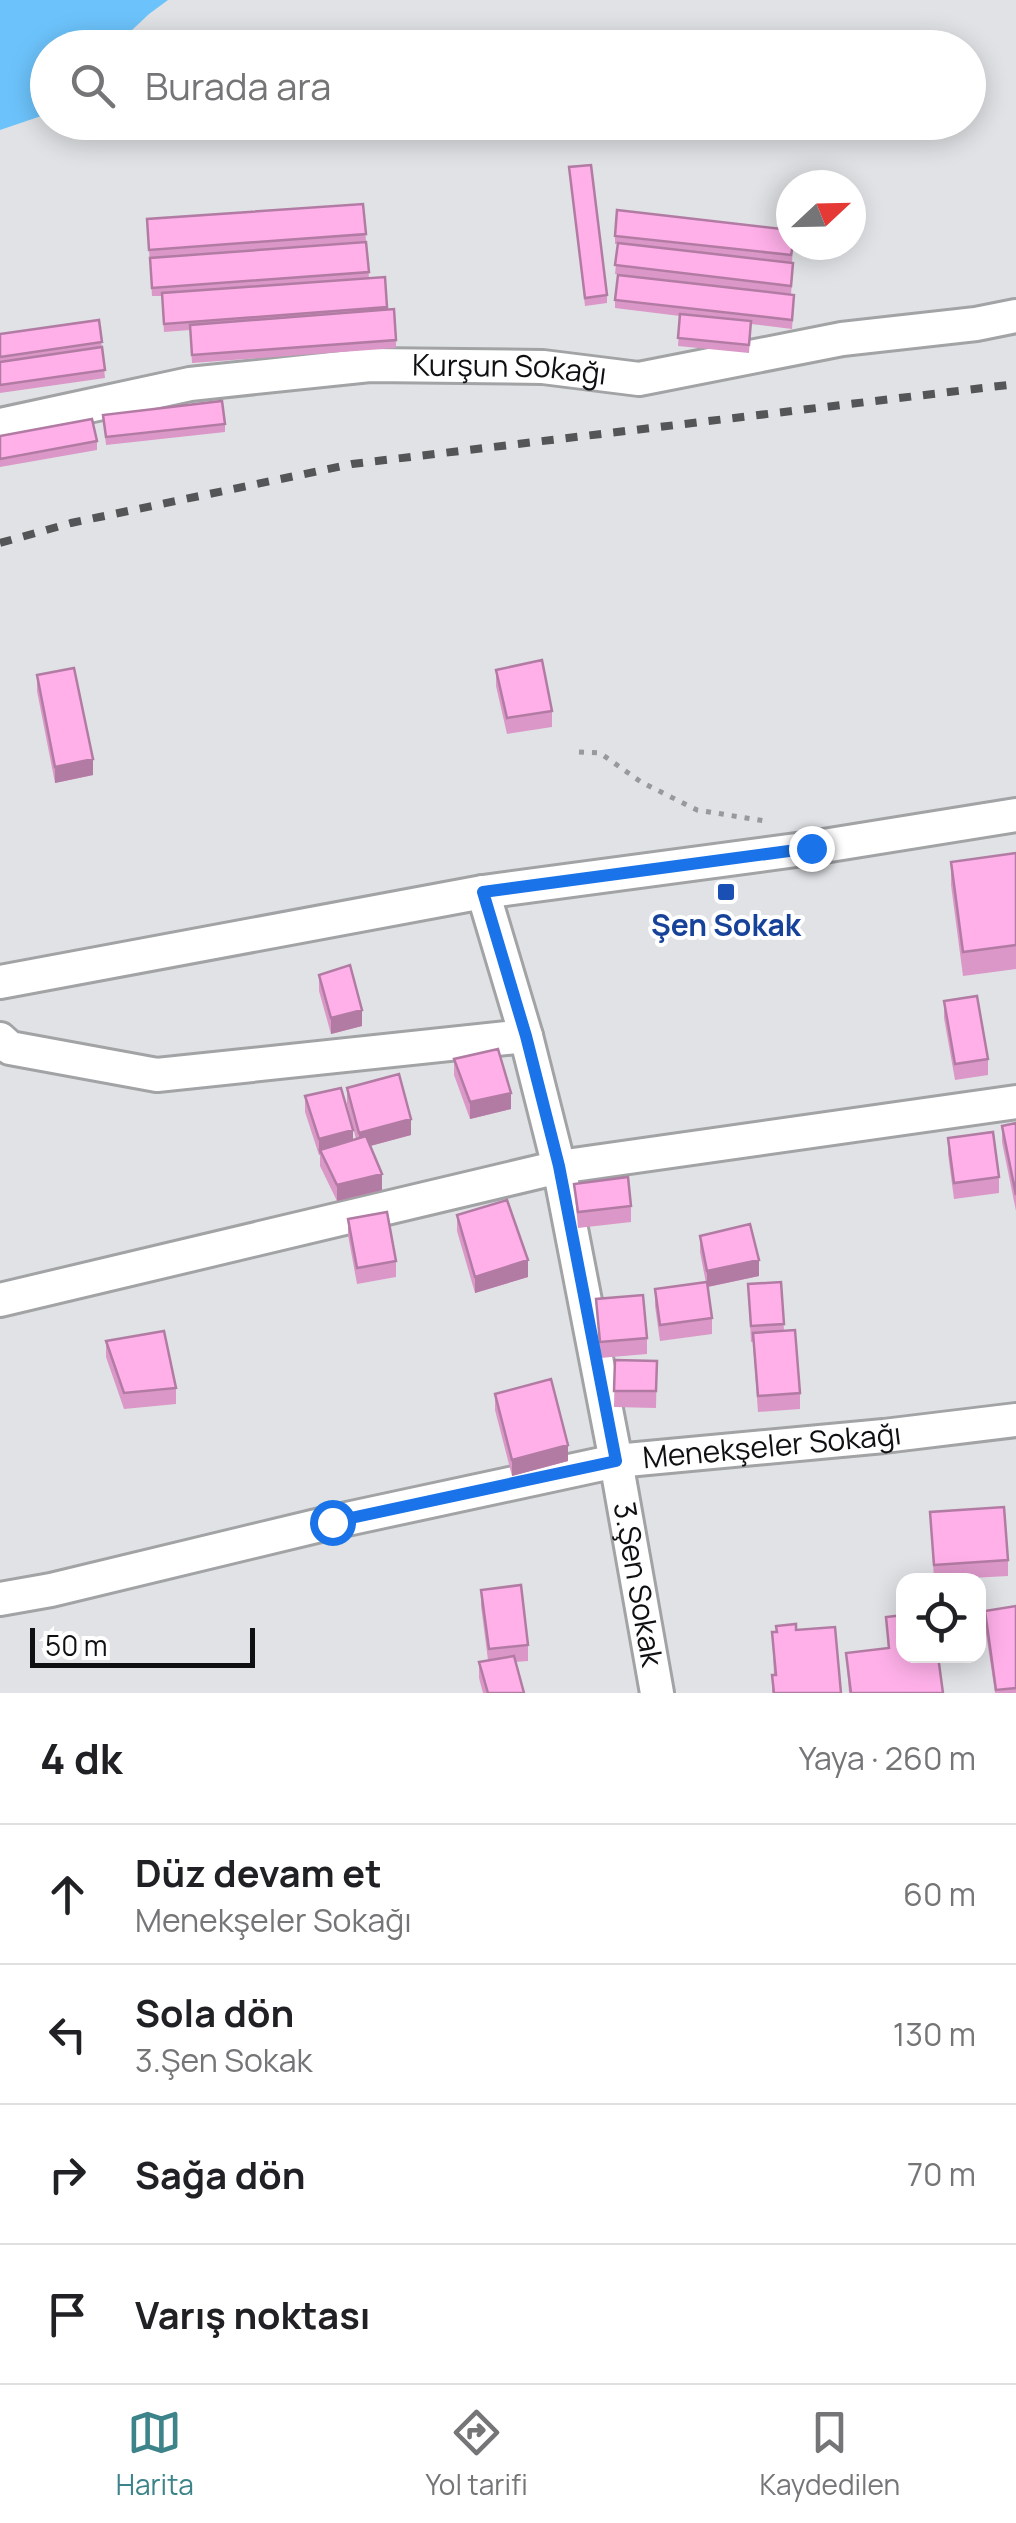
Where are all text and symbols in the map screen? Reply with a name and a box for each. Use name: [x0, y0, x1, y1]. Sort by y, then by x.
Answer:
search box: [30, 30, 986, 140]
icon: search: [65, 58, 120, 113]
text: Burada ara: [145, 59, 331, 111]
north arrow: [776, 170, 866, 260]
street label: Kurşun Sokağı: [412, 343, 609, 394]
route end: [789, 826, 835, 872]
marker: Şen Sokak: [715, 881, 737, 903]
place label: Şen Sokak: [651, 904, 802, 945]
street label: Menekşeler Sokağı: [641, 1412, 903, 1477]
street label: 3.Şen Sokak: [605, 1499, 674, 1671]
route start: [310, 1500, 356, 1546]
map controls: [896, 1573, 986, 1663]
button: locate: [896, 1573, 986, 1663]
scale bar: [30, 1623, 255, 1668]
text: 50 m: [45, 1626, 108, 1664]
text: 4 dk: [40, 1729, 122, 1787]
text: Yaya · 260 m: [799, 1736, 976, 1780]
text: Düz devam et: [135, 1846, 382, 1898]
icon: ahead: [40, 1867, 95, 1922]
text: 60 m: [903, 1872, 976, 1916]
text: Menekşeler Sokağı: [135, 1898, 412, 1942]
text: Sola dön: [135, 1986, 294, 2038]
icon: left: [40, 2007, 95, 2062]
text: 130 m: [893, 2012, 976, 2056]
text: 3.Şen Sokak: [135, 2038, 312, 2082]
icon: right: [40, 2147, 95, 2202]
text: Sağa dön: [135, 2148, 305, 2200]
text: 70 m: [907, 2152, 976, 2196]
icon: arrive: [40, 2287, 95, 2342]
text: Varış noktası: [135, 2288, 370, 2340]
tab: Harita: [116, 2405, 194, 2503]
tab: Yol tarifi: [426, 2405, 528, 2503]
tab: Kaydedilen: [759, 2405, 900, 2503]

